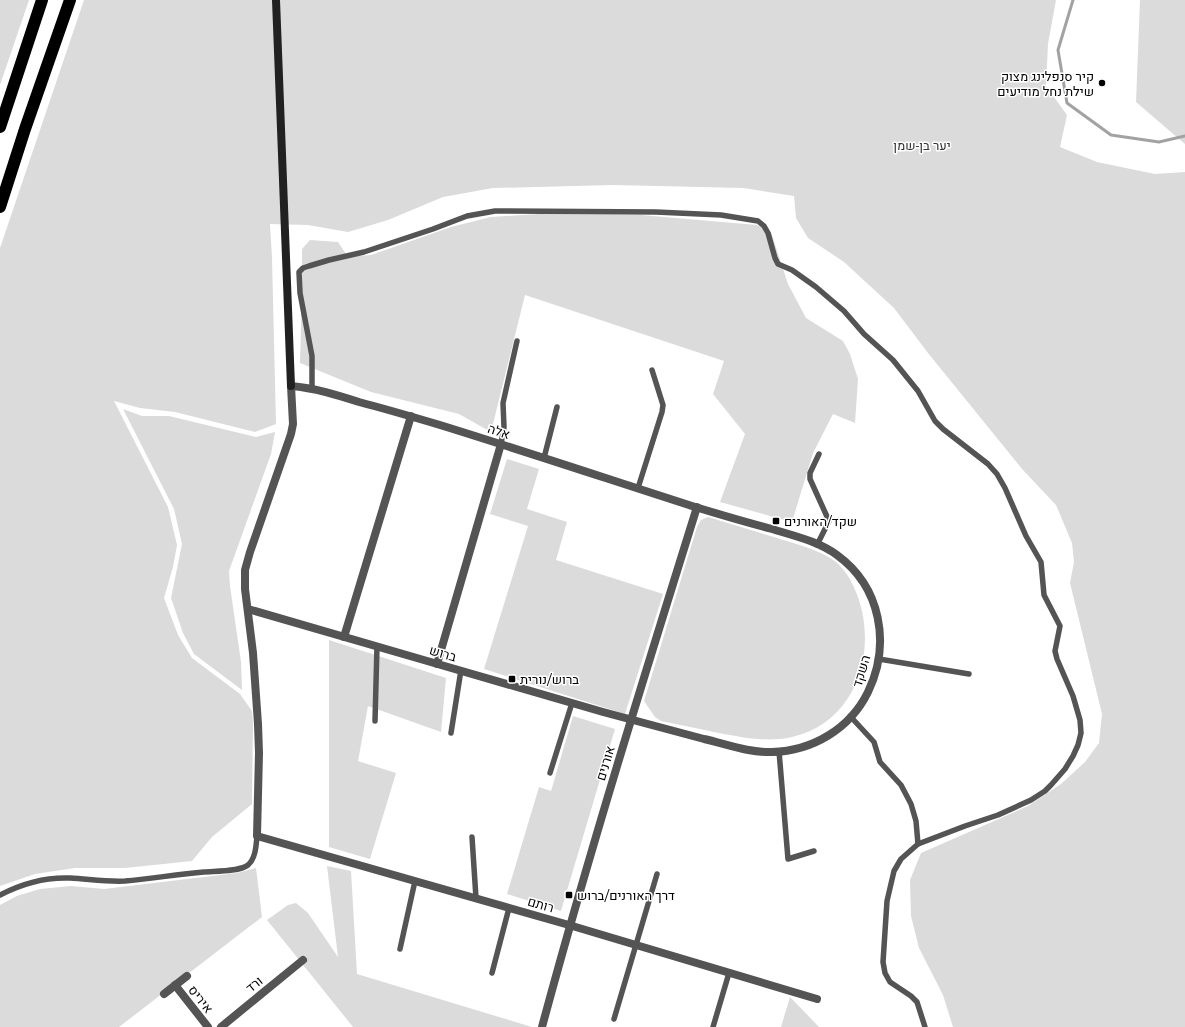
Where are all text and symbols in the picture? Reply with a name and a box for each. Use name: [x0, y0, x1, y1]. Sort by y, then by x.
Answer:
place label: קיר סנפלינג מצוק שילת נחל מודיעים: [997, 69, 1094, 98]
marker: קיר סנפלינג מצוק שילת נחל מודיעים: [1097, 78, 1107, 88]
park label: יער בן-שמן: [893, 138, 951, 153]
street label: אלה: [486, 421, 512, 441]
place label: שקד/האורנים: [784, 514, 857, 529]
marker: שקד/האורנים: [771, 516, 781, 526]
street label: ברוש: [428, 642, 458, 664]
street label: השקד: [850, 653, 873, 689]
place label: ברוש/נורית: [520, 672, 579, 686]
marker: ברוש/נורית: [507, 674, 517, 684]
street label: אורנים: [593, 744, 617, 782]
place label: דרך האורנים/ברוש: [577, 888, 675, 903]
marker: דרך האורנים/ברוש: [564, 890, 574, 900]
street label: רותם: [526, 894, 556, 914]
street label: ורד: [243, 973, 265, 995]
street label: איריס: [186, 983, 216, 1015]

